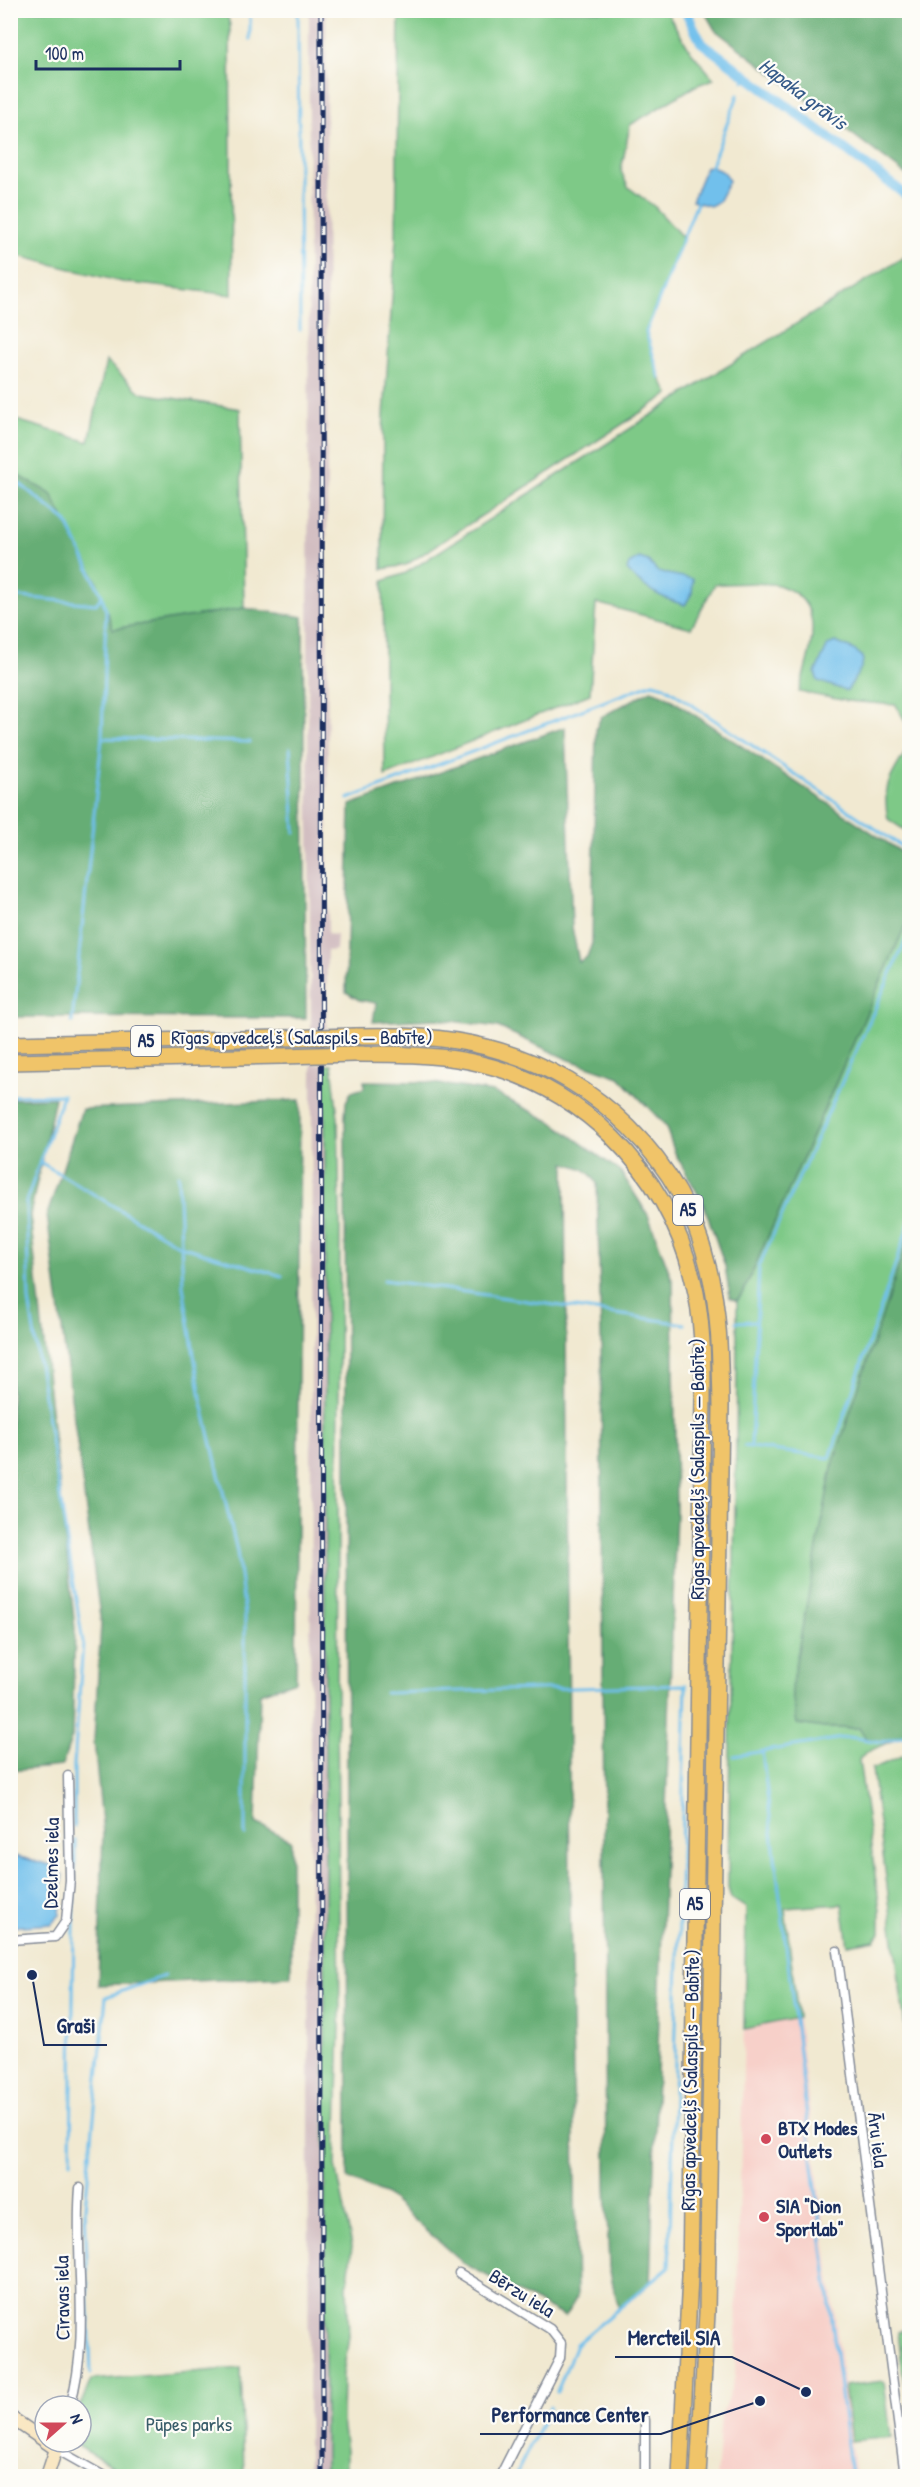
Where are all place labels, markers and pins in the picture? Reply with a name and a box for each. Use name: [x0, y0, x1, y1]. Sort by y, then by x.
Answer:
callout: Graši: [44, 2006, 107, 2045]
place label: BTX Modes Outlets: [778, 2114, 858, 2164]
marker: BTX Modes Outlets: [759, 2132, 773, 2146]
place label: SIA "Dion Sportlab": [776, 2192, 844, 2243]
marker: SIA "Dion Sportlab": [757, 2210, 771, 2224]
callout: Mercteil SIA: [615, 2318, 732, 2357]
callout: Performance Center: [480, 2395, 661, 2434]

